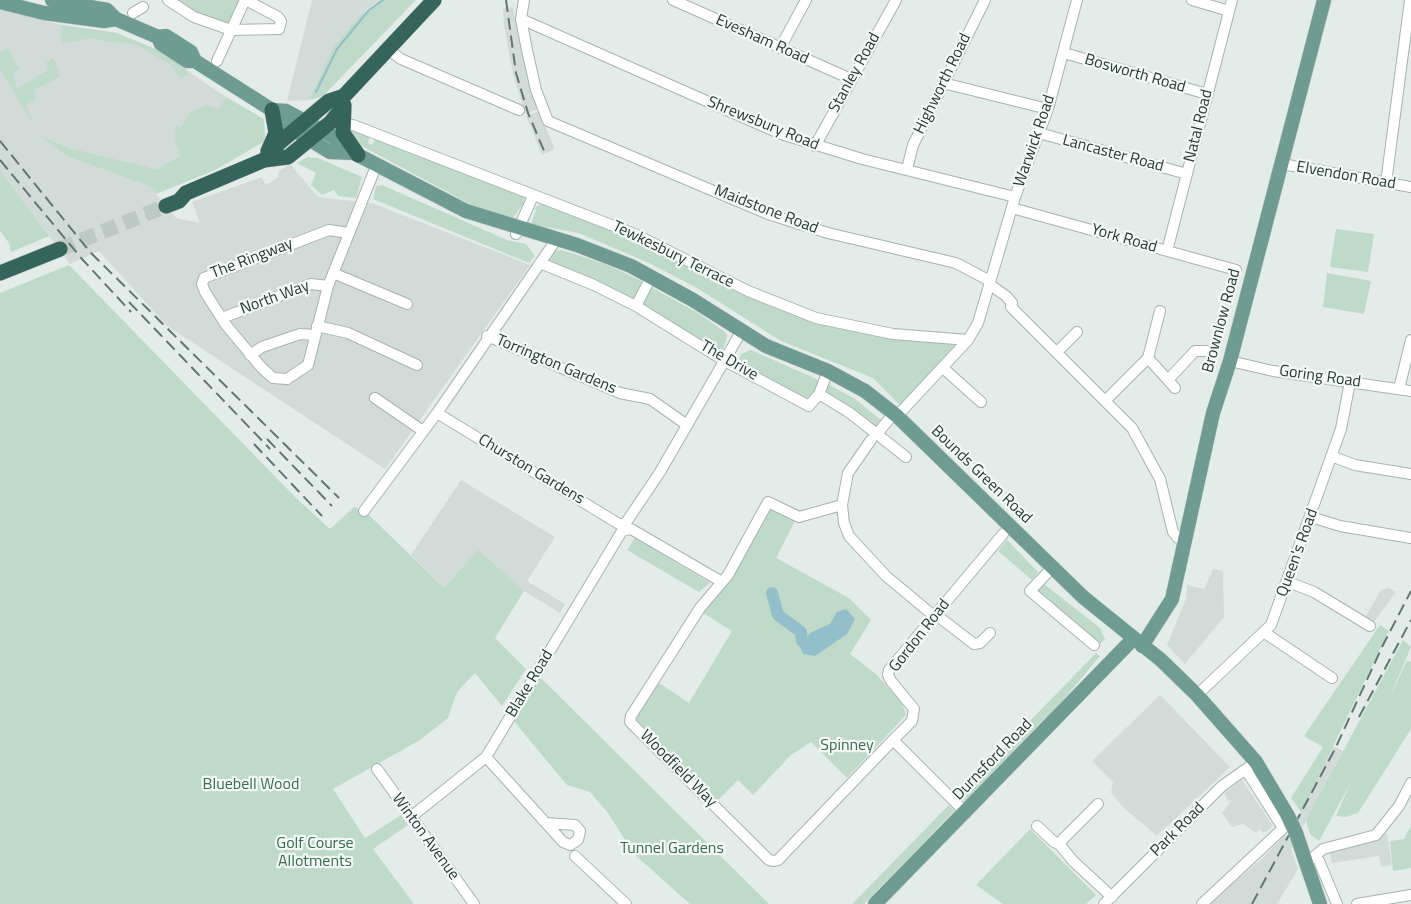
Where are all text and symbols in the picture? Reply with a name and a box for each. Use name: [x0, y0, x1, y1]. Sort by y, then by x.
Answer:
street label: Evesham Road: [712, 11, 812, 69]
street label: Stanley Road: [825, 30, 885, 116]
street label: Highworth Road: [910, 31, 976, 137]
street label: Bosworth Road: [1082, 50, 1188, 98]
street label: Natal Road: [1181, 88, 1217, 164]
street label: Warwick Road: [1010, 92, 1060, 190]
street label: Shrewsbury Road: [704, 93, 822, 155]
street label: Lancaster Road: [1060, 131, 1166, 177]
street label: Elvendon Road: [1295, 158, 1397, 194]
street label: Maidstone Road: [711, 181, 821, 239]
street label: Tewkesbury Terrace: [609, 217, 737, 293]
street label: York Road: [1089, 220, 1159, 258]
street label: The Ringway: [208, 235, 296, 283]
street label: Brownlow Road: [1199, 267, 1245, 375]
street label: North Way: [238, 277, 312, 319]
street label: Torrington Gardens: [493, 331, 619, 399]
street label: The Drive: [697, 337, 761, 385]
street label: Goring Road: [1278, 362, 1362, 392]
street label: Bounds Green Road: [927, 422, 1035, 528]
street label: Churston Gardens: [474, 431, 588, 509]
street label: Queen's Road: [1273, 506, 1323, 600]
street label: Gordon Road: [886, 596, 954, 676]
street label: Blake Road: [502, 647, 558, 721]
street label: Durnsford Road: [949, 715, 1037, 805]
street label: Woodfield Way: [635, 726, 721, 812]
park label: Spinney: [820, 736, 874, 756]
park label: Bluebell Wood: [203, 775, 299, 795]
street label: Winton Avenue: [387, 790, 463, 884]
street label: Park Road: [1147, 799, 1209, 861]
park label: Golf Course Allotments: [276, 834, 354, 872]
park label: Tunnel Gardens: [620, 839, 724, 859]

